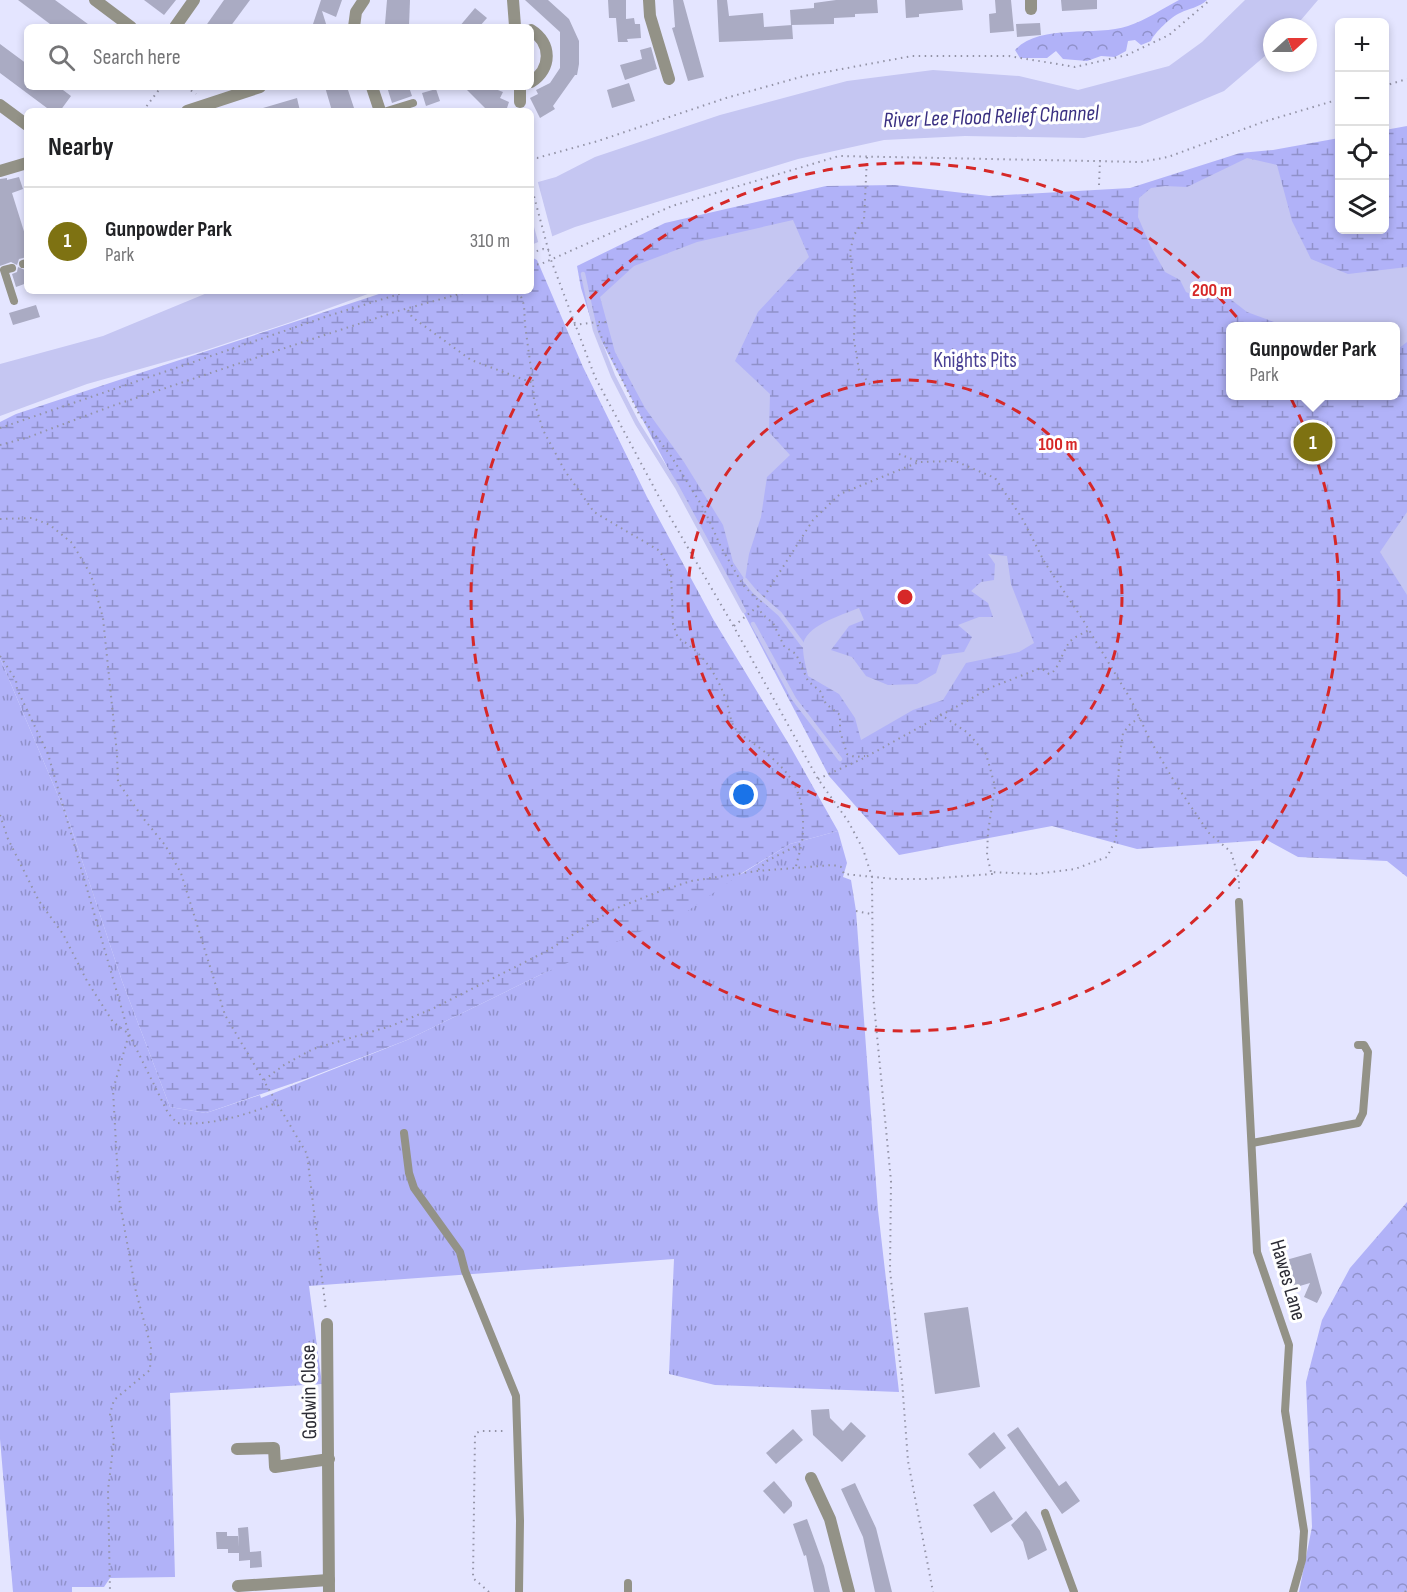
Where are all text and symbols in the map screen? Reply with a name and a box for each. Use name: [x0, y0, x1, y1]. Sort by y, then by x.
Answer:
north arrow: [1263, 18, 1317, 72]
map controls: [1335, 18, 1389, 234]
button: +: [1335, 18, 1389, 72]
search box: [24, 24, 534, 90]
icon: search: [45, 41, 78, 74]
text: Search here: [93, 44, 180, 71]
button: −: [1335, 72, 1389, 126]
water label: River Lee Flood Relief Channel: [883, 100, 1100, 134]
button: locate: [1335, 126, 1389, 180]
text: Nearby: [48, 132, 114, 163]
button: layers: [1335, 180, 1389, 234]
text: Gunpowder Park: [105, 216, 232, 243]
text: 1: [64, 229, 71, 253]
text: 310 m: [470, 229, 510, 253]
text: Park: [105, 243, 134, 267]
text: 200 m: [1192, 280, 1232, 301]
popup: [1226, 322, 1400, 400]
text: Gunpowder Park: [1249, 336, 1377, 363]
park label: Knights Pits: [933, 348, 1017, 373]
text: Park: [1249, 363, 1279, 387]
pin: 1: [1294, 420, 1332, 464]
text: 100 m: [1039, 434, 1078, 455]
centre of rings: [895, 587, 915, 607]
your location: [729, 780, 758, 809]
street label: Hawes Lane: [1265, 1237, 1311, 1323]
street label: Godwin Close: [296, 1344, 322, 1440]

